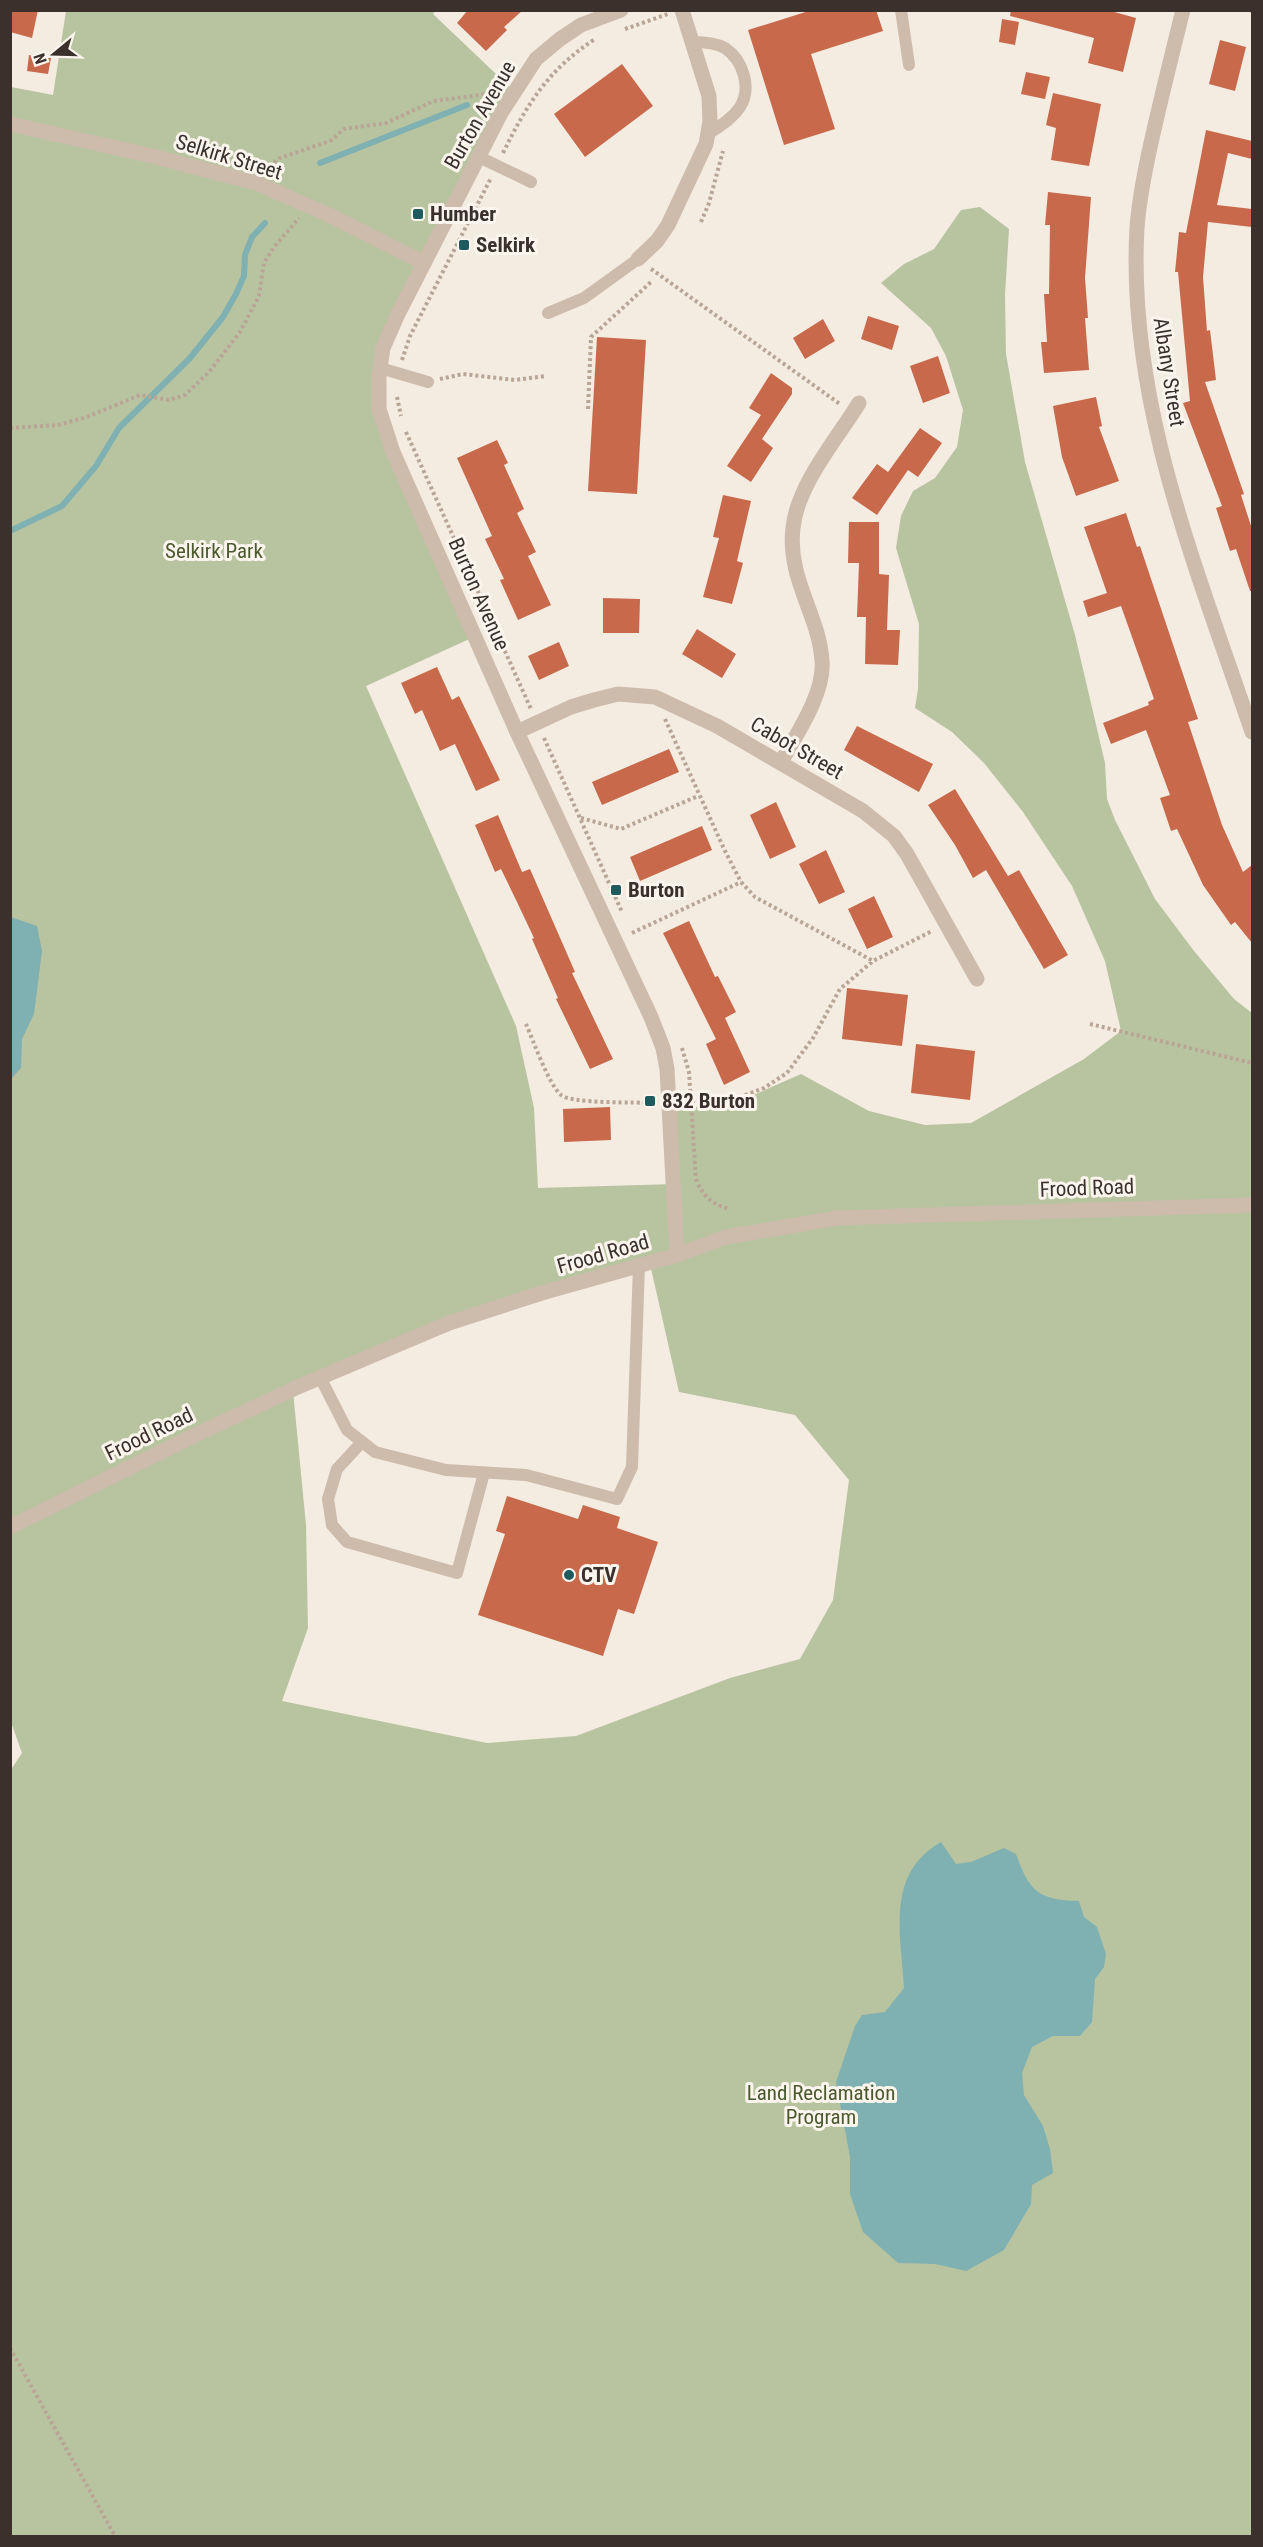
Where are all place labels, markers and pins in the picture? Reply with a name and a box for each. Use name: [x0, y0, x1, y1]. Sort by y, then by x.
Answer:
place label: Humber: [430, 202, 496, 226]
marker: Humber: [411, 207, 425, 221]
place label: Selkirk: [476, 233, 536, 257]
marker: Selkirk: [457, 238, 471, 252]
place label: Burton: [628, 878, 685, 902]
marker: Burton: [609, 883, 623, 897]
place label: 832 Burton: [662, 1089, 755, 1113]
marker: 832 Burton: [643, 1094, 657, 1108]
place label: CTV: [581, 1563, 616, 1587]
marker: CTV: [562, 1568, 576, 1582]

